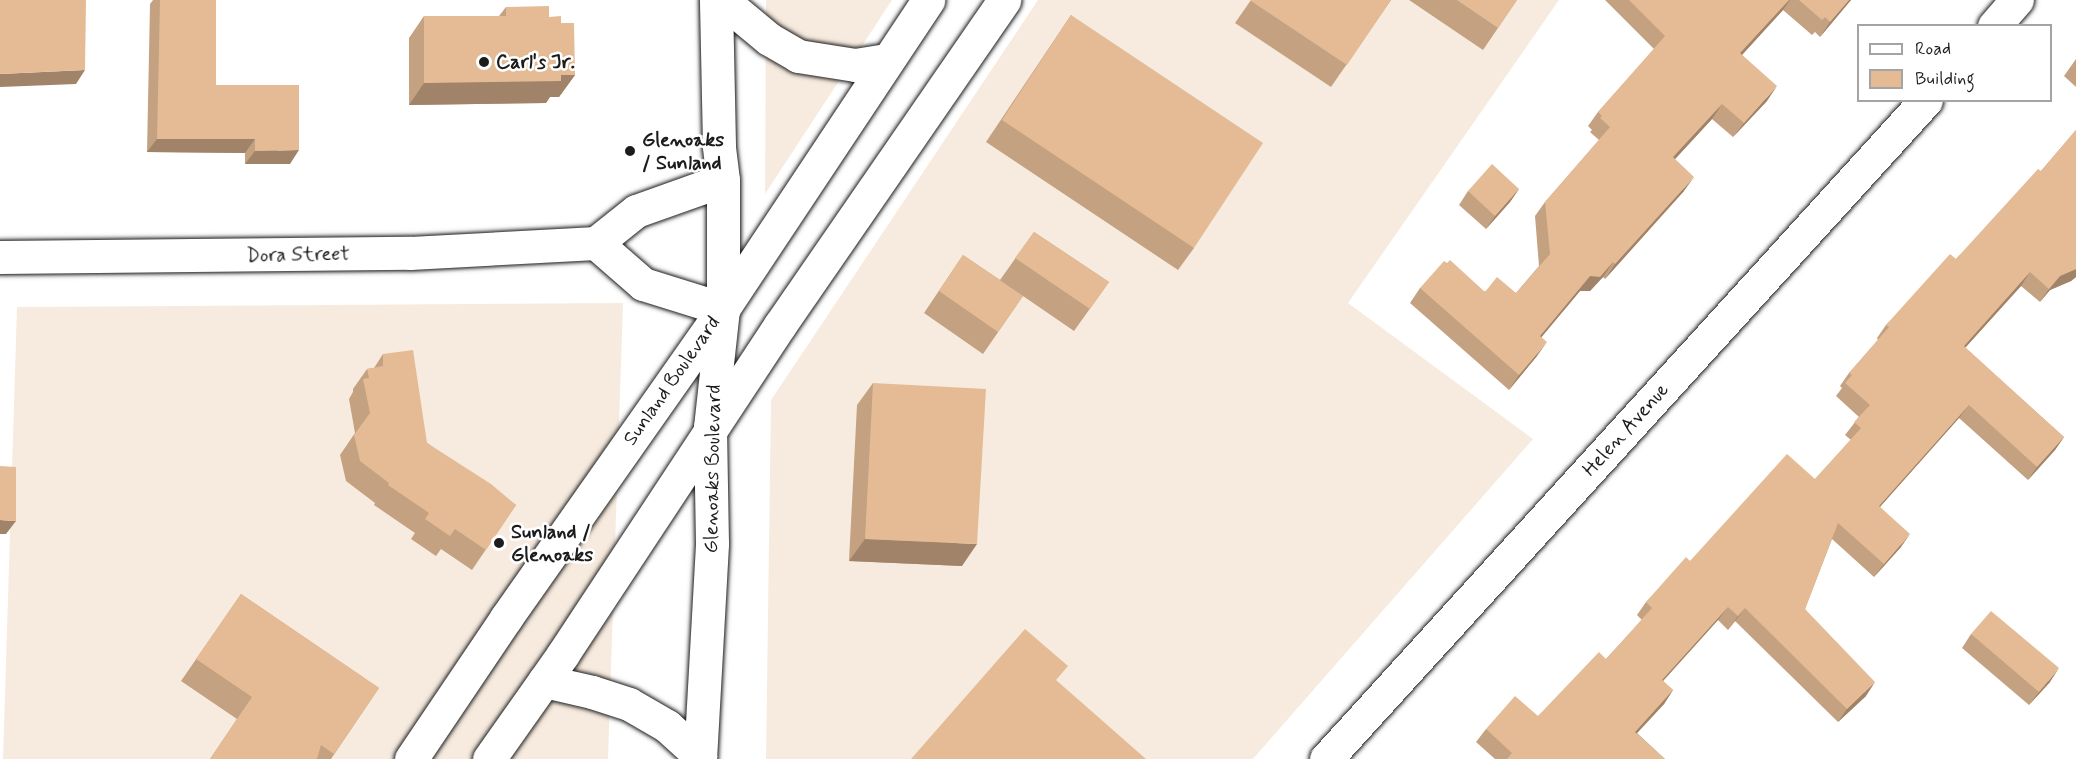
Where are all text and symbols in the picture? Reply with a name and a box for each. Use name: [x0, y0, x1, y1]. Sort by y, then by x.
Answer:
legend: [1857, 24, 2052, 102]
text: Road: [1915, 37, 1951, 61]
place label: Carl's Jr.: [496, 50, 575, 74]
marker: Carl's Jr.: [477, 55, 491, 69]
text: Building: [1915, 67, 1975, 91]
place label: Glenoaks / Sunland: [642, 128, 724, 175]
marker: Glenoaks / Sunland: [623, 144, 637, 158]
street label: Dora Street: [247, 242, 349, 268]
street label: Sunland Boulevard: [619, 313, 725, 449]
street label: Helen Avenue: [1577, 377, 1675, 483]
street label: Glenoaks Boulevard: [700, 385, 726, 553]
place label: Sunland / Glenoaks: [511, 520, 593, 567]
marker: Sunland / Glenoaks: [492, 536, 506, 550]

